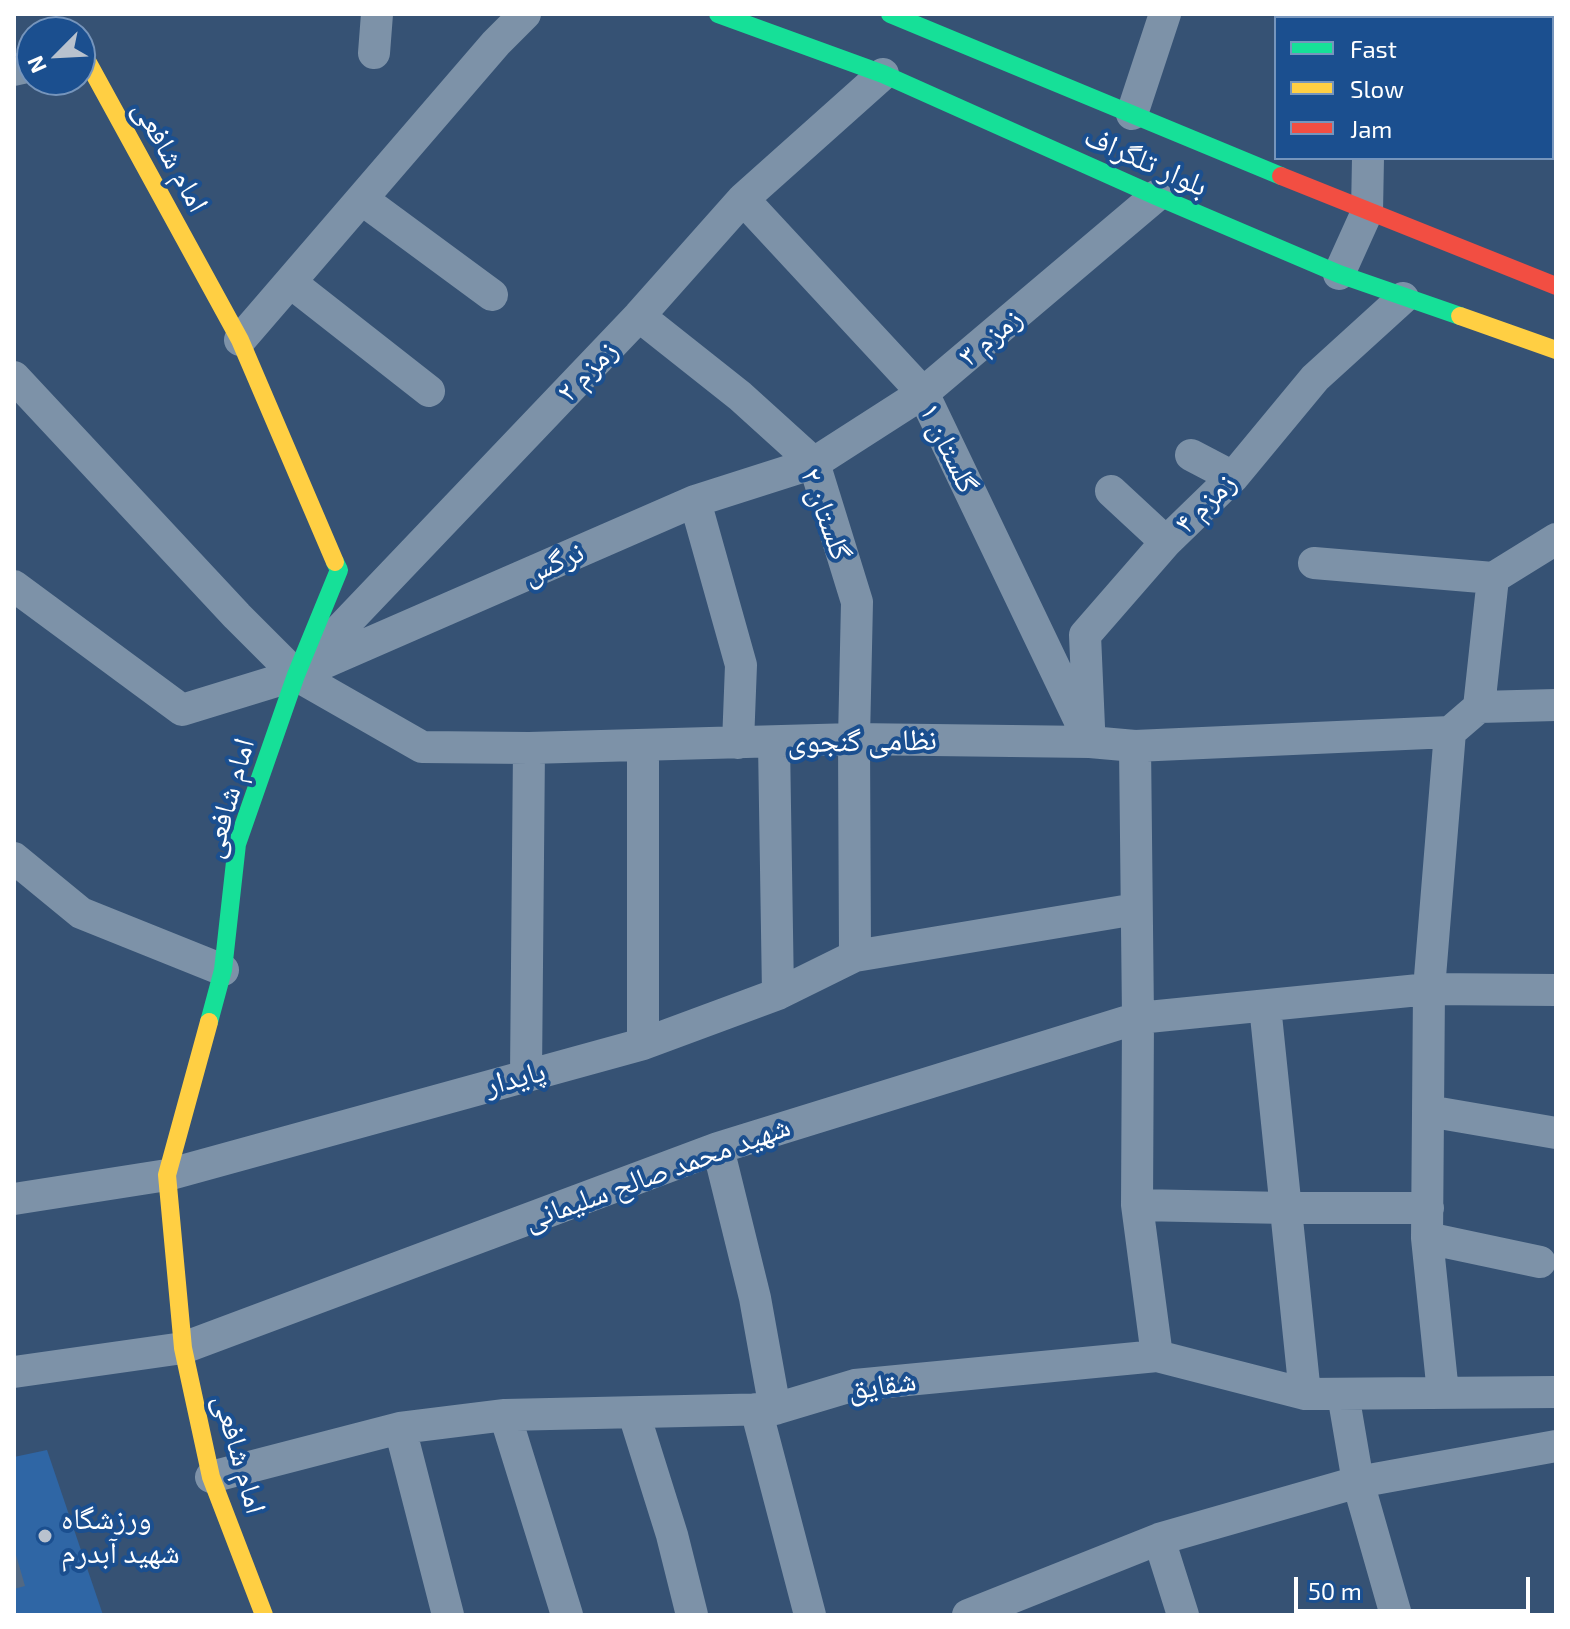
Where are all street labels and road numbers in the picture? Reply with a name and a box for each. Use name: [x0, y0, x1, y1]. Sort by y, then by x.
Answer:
street label: امام شافعی: [126, 94, 216, 218]
street label: بلوار تلگراف: [1079, 118, 1213, 204]
street label: زمزم ۳: [951, 300, 1029, 374]
street label: زمزم ۲: [549, 333, 625, 409]
street label: گلستان ۱: [912, 397, 986, 499]
street label: گلستان ۲: [793, 463, 859, 565]
street label: زمزم ۴: [1167, 465, 1243, 541]
street label: نرگس: [517, 534, 589, 592]
street label: نظامی گنجوی: [787, 722, 937, 760]
street label: امام شافعی: [194, 734, 262, 862]
street label: پایدار: [481, 1053, 549, 1103]
street label: شهید محمد صالح سلیمانی: [519, 1108, 795, 1238]
street label: شقایق: [846, 1362, 918, 1408]
street label: امام شافعی: [206, 1390, 274, 1518]

